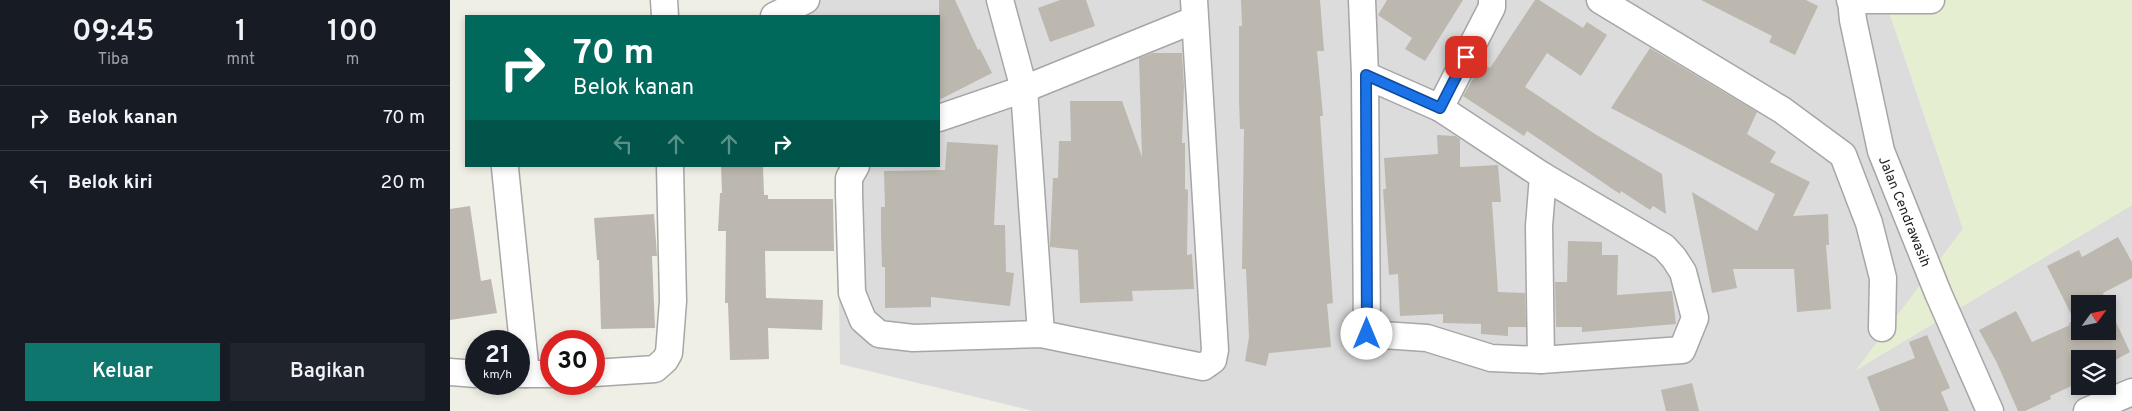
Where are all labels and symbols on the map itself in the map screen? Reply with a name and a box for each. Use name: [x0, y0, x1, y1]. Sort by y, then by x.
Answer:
pin: [1445, 36, 1487, 78]
street label: Jalan Cendrawasih: [1874, 154, 1934, 270]
north arrow: [2071, 295, 2116, 340]
position arrow: [1340, 307, 1392, 359]
speed limit sign: 30: [540, 330, 605, 395]

